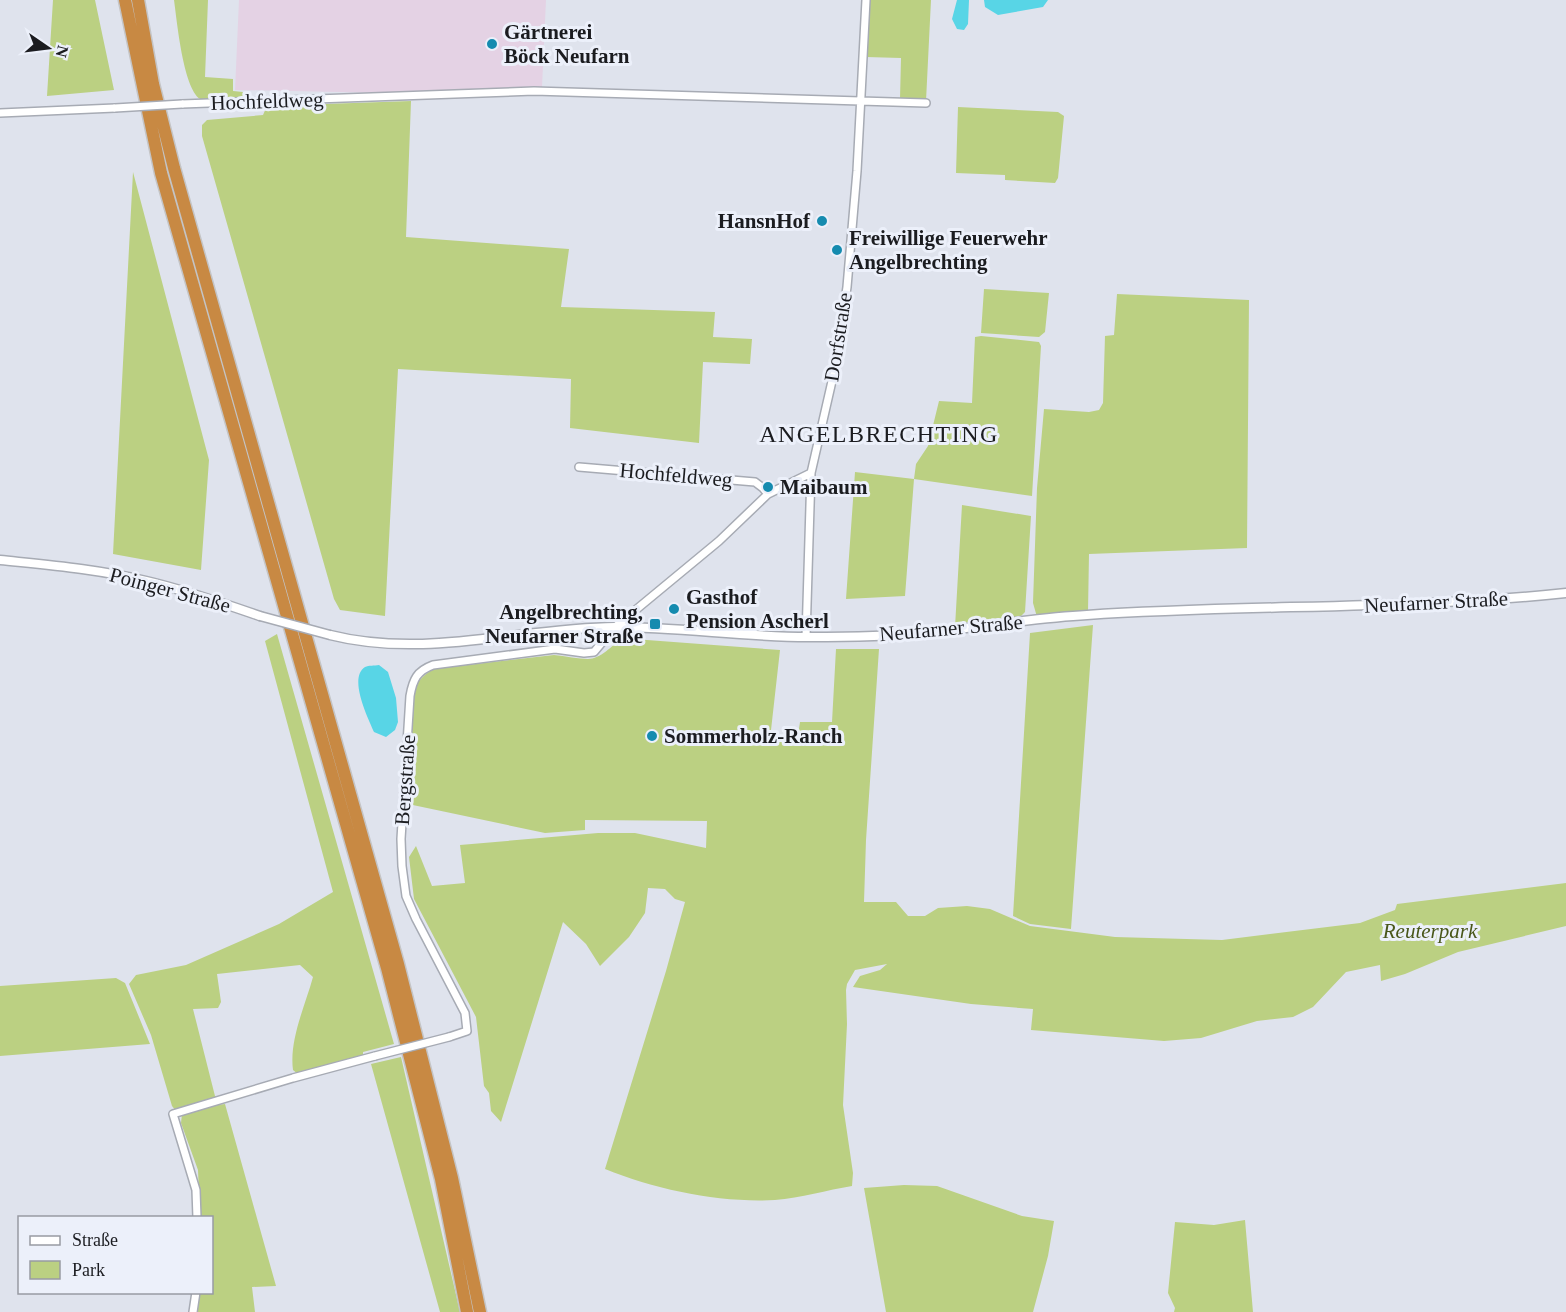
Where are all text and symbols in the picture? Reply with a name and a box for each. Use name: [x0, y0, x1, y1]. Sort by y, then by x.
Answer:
north arrow: [18, 18, 78, 78]
place label: Gärtnerei Böck Neufarn: [504, 20, 630, 68]
marker: Gärtnerei Böck Neufarn: [485, 37, 499, 51]
text: N: [52, 44, 72, 60]
street label: Hochfeldweg: [210, 87, 324, 115]
place label: HansnHof: [718, 209, 811, 233]
marker: HansnHof: [815, 214, 829, 228]
place label: Freiwillige Feuerwehr Angelbrechting: [849, 226, 1047, 274]
marker: Freiwillige Feuerwehr Angelbrechting: [830, 243, 844, 257]
street label: Dorfstraße: [819, 291, 857, 383]
district label: ANGELBRECHTING: [759, 421, 999, 447]
street label: Hochfeldweg: [619, 458, 734, 492]
place label: Maibaum: [780, 475, 868, 499]
marker: Maibaum: [761, 480, 775, 494]
street label: Poinger Straße: [107, 562, 233, 618]
place label: Gasthof Pension Ascherl: [686, 585, 829, 633]
street label: Neufarner Straße: [1363, 586, 1509, 618]
place label: Angelbrechting, Neufarner Straße: [485, 600, 643, 648]
marker: Gasthof Pension Ascherl: [667, 602, 681, 616]
street label: Neufarner Straße: [878, 610, 1024, 646]
marker: Angelbrechting, Neufarner Straße: [648, 617, 662, 631]
place label: Sommerholz-Ranch: [664, 724, 843, 748]
marker: Sommerholz-Ranch: [645, 729, 659, 743]
street label: Bergstraße: [390, 734, 420, 826]
park label: Reuterpark: [1382, 919, 1478, 943]
legend: [18, 1216, 213, 1294]
text: Straße: [72, 1230, 118, 1250]
text: Park: [72, 1260, 105, 1280]

